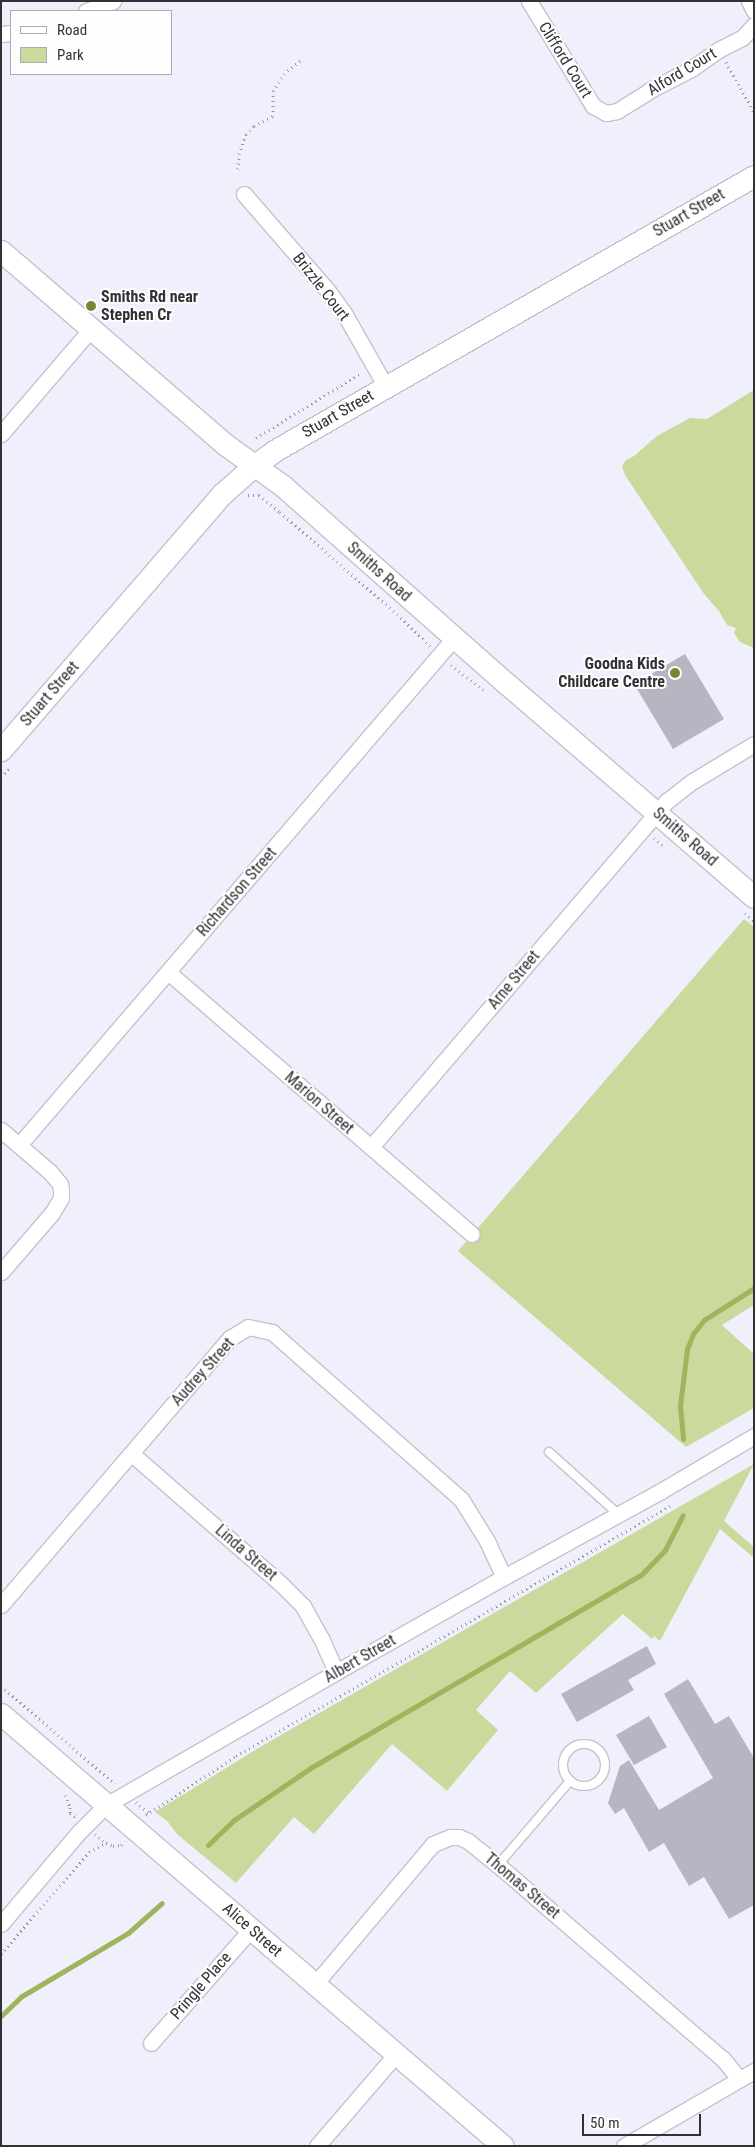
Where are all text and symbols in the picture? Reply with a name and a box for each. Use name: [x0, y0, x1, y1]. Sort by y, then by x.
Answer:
legend: [10, 10, 172, 75]
street label: Clifford Court: [534, 19, 596, 101]
text: Road: [57, 21, 87, 39]
street label: Alford Court: [644, 44, 720, 100]
text: Park: [57, 46, 84, 64]
street label: Stuart Street: [650, 185, 728, 241]
street label: Brizzle Court: [288, 249, 354, 325]
place label: Smiths Rd near Stephen Cr: [101, 287, 198, 325]
marker: Smiths Rd near Stephen Cr: [85, 300, 97, 312]
street label: Stuart Street: [299, 386, 377, 442]
street label: Smiths Road: [343, 538, 415, 606]
place label: Goodna Kids Childcare Centre: [558, 654, 665, 692]
street label: Stuart Street: [17, 658, 83, 730]
marker: Goodna Kids Childcare Centre: [669, 667, 681, 679]
street label: Smiths Road: [649, 804, 721, 870]
street label: Richardson Street: [193, 843, 281, 941]
street label: Arne Street: [484, 947, 544, 1013]
street label: Marion Street: [281, 1068, 357, 1138]
street label: Audrey Street: [168, 1334, 238, 1410]
street label: Linda Street: [211, 1521, 281, 1585]
street label: Albert Street: [321, 1631, 399, 1687]
street label: Thomas Street: [480, 1849, 564, 1923]
street label: Alice Street: [218, 1899, 286, 1961]
street label: Pringle Place: [167, 1948, 235, 2024]
scale bar: [585, 2104, 704, 2136]
text: 50 m: [590, 2114, 620, 2132]

